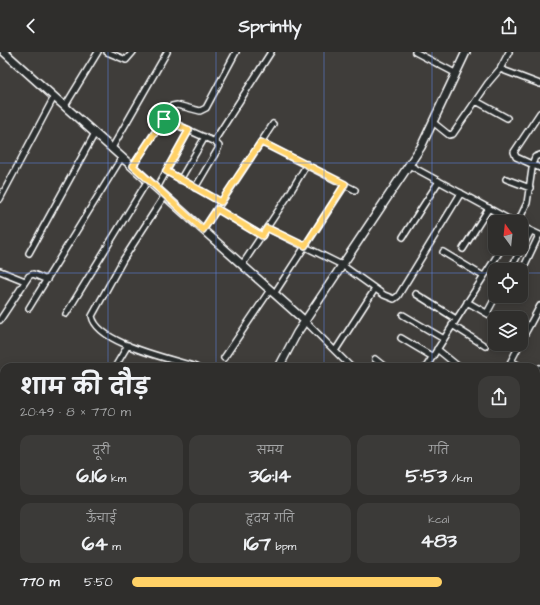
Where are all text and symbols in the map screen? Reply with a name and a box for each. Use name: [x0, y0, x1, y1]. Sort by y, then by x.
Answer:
text: Sprintly: [238, 14, 302, 39]
icon: back: [20, 15, 42, 37]
icon: share: [498, 15, 520, 37]
pin: [147, 102, 181, 136]
icon: arrive: [153, 108, 175, 130]
north arrow: [488, 215, 528, 255]
map controls: [488, 215, 528, 351]
button: locate: [488, 263, 528, 303]
button: layers: [488, 311, 528, 351]
text: शाम की दौड़: [20, 372, 149, 403]
button: share: [478, 376, 520, 418]
text: 20:49 · 8 × 770 m: [20, 403, 131, 421]
text: दूरी: [93, 443, 110, 458]
text: समय: [257, 443, 283, 458]
text: गति: [429, 443, 449, 458]
text: 6.16: [76, 462, 107, 490]
text: 36:14: [249, 462, 291, 490]
text: 5:53: [405, 462, 447, 490]
text: km: [107, 471, 126, 486]
text: /km: [447, 471, 472, 486]
text: ऊँचाई: [87, 511, 116, 526]
text: हृदय गति: [246, 511, 294, 526]
text: kcal: [428, 512, 449, 527]
text: 483: [420, 527, 457, 555]
text: 64: [82, 530, 108, 558]
text: 167: [244, 530, 271, 558]
text: m: [108, 539, 121, 554]
text: bpm: [271, 539, 296, 554]
text: 770 m: [20, 573, 60, 591]
text: 5:50: [84, 573, 113, 591]

